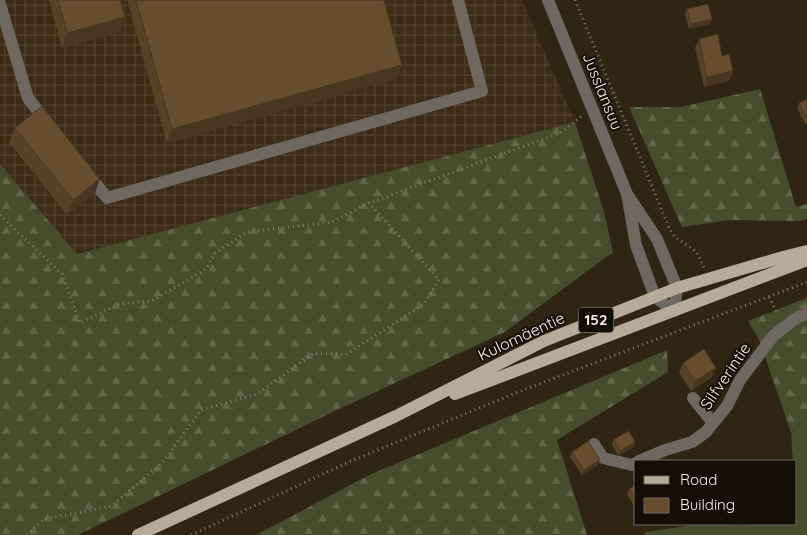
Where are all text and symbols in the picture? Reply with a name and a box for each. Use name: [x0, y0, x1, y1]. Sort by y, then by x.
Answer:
street label: Jusslansuu: [578, 49, 628, 133]
street label: Kulomäentie: [474, 307, 568, 365]
road number: 152: [578, 308, 614, 332]
street label: Silfverintie: [695, 339, 755, 413]
legend: [634, 460, 797, 525]
text: Road: [680, 470, 717, 489]
text: Building: [680, 495, 735, 514]

